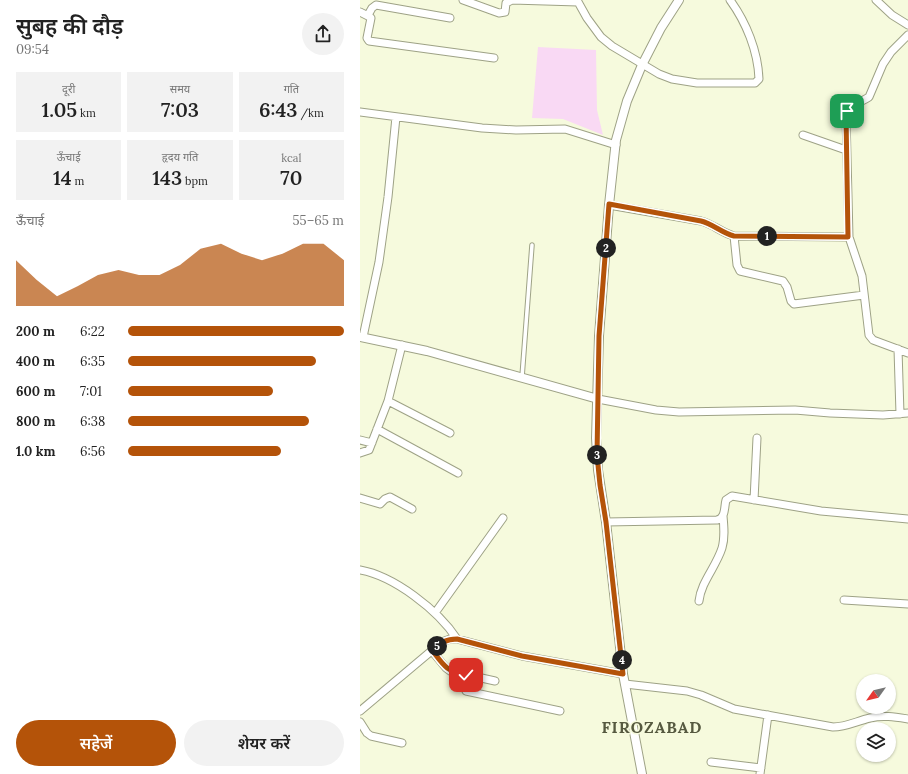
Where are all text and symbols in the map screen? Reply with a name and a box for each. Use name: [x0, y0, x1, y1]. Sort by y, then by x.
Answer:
text: सुबह की दौड़: [16, 12, 123, 40]
button: share: [302, 13, 344, 55]
text: 09:54: [16, 41, 49, 58]
text: दूरी: [62, 82, 75, 96]
text: समय: [170, 82, 190, 96]
text: गति: [284, 82, 299, 96]
pin: [830, 94, 864, 128]
text: 1.05: [41, 97, 77, 122]
text: 7:03: [161, 97, 199, 122]
text: 6:43: [259, 97, 298, 122]
icon: arrive: [836, 100, 858, 122]
text: km: [77, 106, 96, 120]
text: /km: [298, 106, 324, 120]
text: ऊँचाई: [57, 150, 81, 164]
text: हृदय गति: [162, 150, 198, 164]
text: kcal: [281, 151, 301, 165]
text: 14: [53, 165, 72, 190]
text: 143: [152, 165, 182, 190]
text: 70: [280, 165, 302, 190]
text: m: [72, 174, 84, 188]
text: bpm: [182, 174, 208, 188]
text: ऊँचाई: [16, 212, 44, 229]
text: 55–65 m: [293, 212, 344, 229]
pin: 1: [757, 226, 777, 246]
text: 1: [765, 229, 769, 243]
pin: 2: [596, 238, 616, 258]
text: 2: [603, 241, 609, 255]
text: 200 m: [16, 323, 55, 340]
text: 6:22: [80, 323, 105, 340]
text: 400 m: [16, 353, 55, 370]
text: 6:35: [80, 353, 105, 370]
text: 600 m: [16, 383, 55, 400]
text: 7:01: [80, 383, 102, 400]
text: 800 m: [16, 413, 55, 430]
text: 6:38: [80, 413, 105, 430]
text: 1.0 km: [16, 443, 55, 460]
text: 6:56: [80, 443, 105, 460]
pin: 3: [587, 445, 607, 465]
text: 3: [594, 448, 600, 462]
pin: 5: [427, 636, 447, 656]
text: 5: [434, 639, 440, 653]
pin: 4: [612, 650, 632, 670]
text: 4: [619, 653, 625, 667]
pin: [449, 658, 483, 692]
icon: check: [455, 664, 477, 686]
north arrow: [856, 674, 896, 714]
map controls: [856, 674, 896, 762]
district label: FIROZABAD: [601, 717, 703, 737]
button: सहेजें: [16, 720, 176, 766]
button: शेयर करें: [184, 720, 344, 766]
button: layers: [856, 722, 896, 762]

